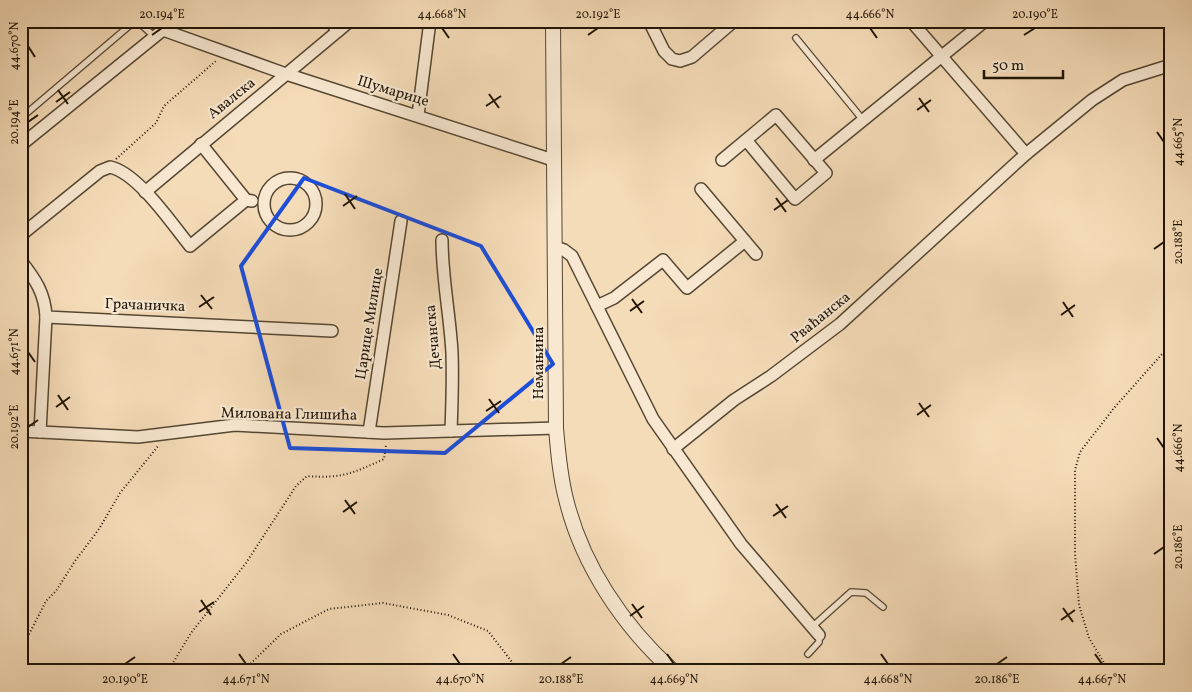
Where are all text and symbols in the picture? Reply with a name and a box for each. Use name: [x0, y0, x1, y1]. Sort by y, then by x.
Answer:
text: 20.194°E: [139, 7, 185, 23]
text: 44.668°N: [418, 7, 466, 23]
text: 20.192°E: [575, 7, 621, 23]
text: 44.666°N: [846, 7, 894, 23]
text: 20.190°E: [1012, 7, 1058, 23]
text: 44.670°N: [7, 21, 23, 70]
scale bar: [984, 48, 1063, 80]
text: 50 m: [992, 56, 1024, 77]
street label: Шумарице: [355, 71, 431, 113]
street label: Авалска: [204, 73, 260, 125]
text: 20.194°E: [7, 99, 23, 145]
text: 44.665°N: [1171, 118, 1187, 166]
text: 20.188°E: [1171, 220, 1187, 264]
street label: Царице Милице: [351, 267, 389, 381]
street label: Рваћанска: [787, 287, 855, 349]
street label: Грачаничка: [104, 294, 186, 318]
street label: Дечанска: [421, 304, 447, 370]
street label: Немањина: [529, 326, 550, 400]
text: 44.671°N: [7, 328, 23, 376]
street label: Милована Глишића: [221, 403, 357, 427]
text: 20.192°E: [7, 404, 23, 450]
text: 44.666°N: [1171, 424, 1187, 472]
text: 20.186°E: [1171, 525, 1187, 569]
text: 20.190°E: [102, 672, 148, 688]
text: 44.671°N: [222, 672, 270, 688]
text: 44.670°N: [436, 672, 485, 688]
text: 20.188°E: [539, 672, 583, 688]
text: 44.669°N: [650, 672, 698, 688]
text: 44.668°N: [864, 672, 912, 688]
text: 20.186°E: [975, 672, 1019, 688]
text: 44.667°N: [1078, 672, 1126, 688]

